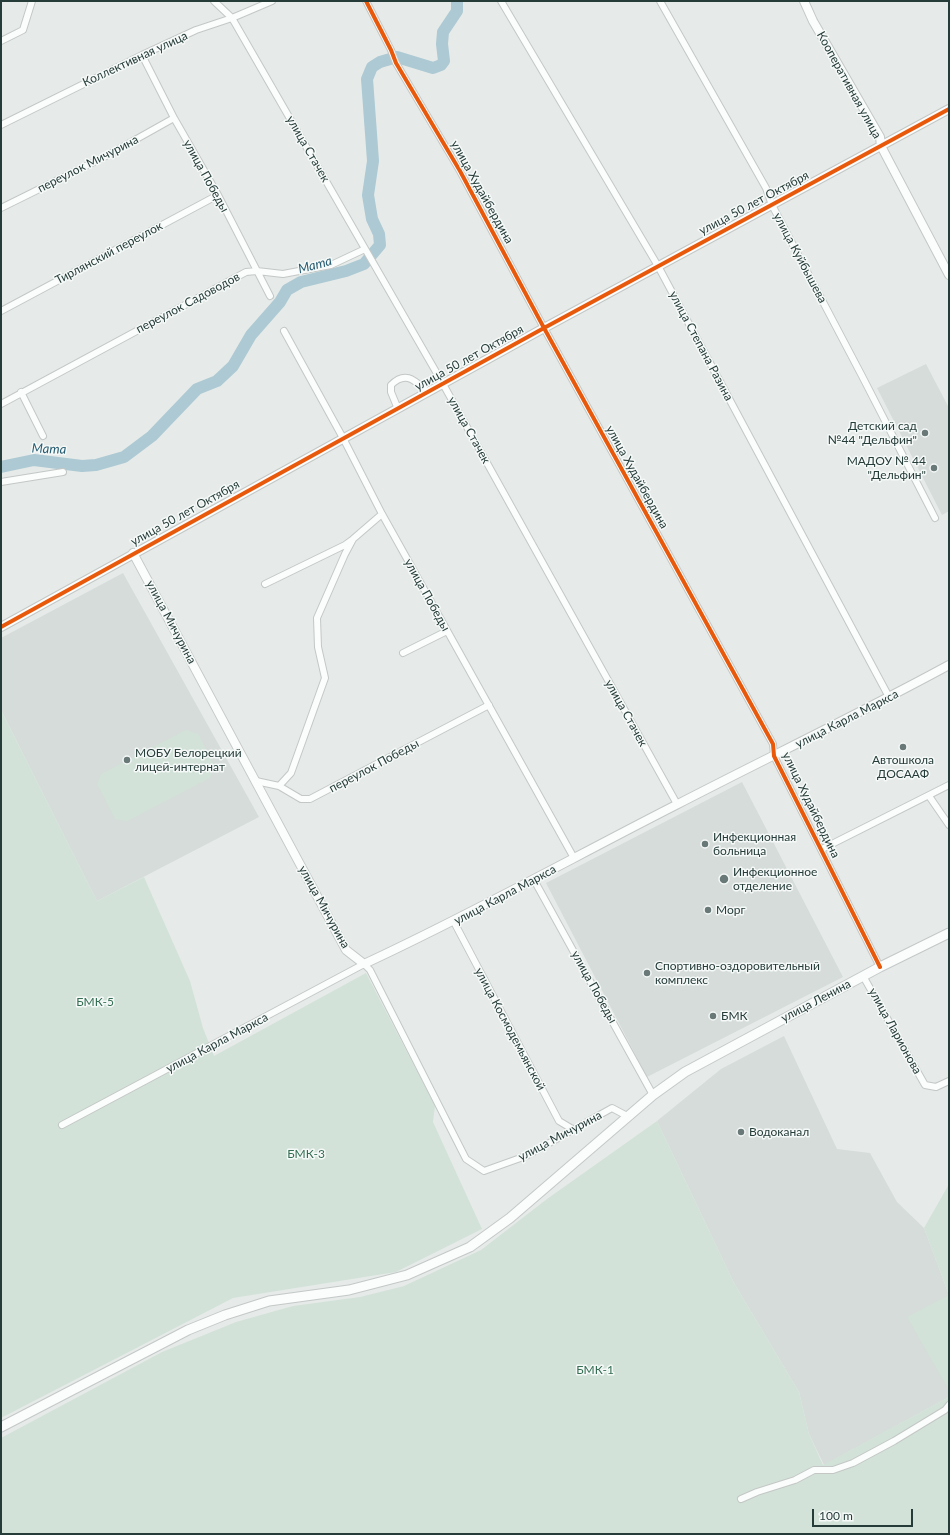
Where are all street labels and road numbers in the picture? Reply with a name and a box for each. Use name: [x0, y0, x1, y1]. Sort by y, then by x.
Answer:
street label: Коллективная улица: [80, 28, 190, 90]
street label: Кооперативная улица: [814, 29, 884, 141]
street label: улица Стачек: [283, 113, 333, 185]
street label: переулок Мичурина: [35, 132, 141, 196]
street label: улица Победы: [180, 137, 232, 215]
street label: улица Худайбердина: [448, 138, 516, 246]
street label: улица 50 лет Октября: [697, 168, 811, 238]
street label: улица Куйбышева: [770, 210, 830, 306]
street label: Тирлянский переулок: [53, 219, 165, 287]
street label: переулок Садоводов: [134, 270, 242, 336]
street label: улица Степана Разина: [666, 289, 736, 403]
street label: улица 50 лет Октября: [412, 322, 526, 394]
street label: улица Стачек: [445, 394, 493, 466]
street label: улица Худайбердина: [603, 423, 671, 531]
street label: улица 50 лет Октября: [128, 477, 242, 549]
street label: улица Победы: [401, 556, 453, 634]
street label: улица Мичурина: [143, 578, 199, 666]
street label: улица Стачек: [602, 677, 650, 749]
street label: улица Карла Маркса: [793, 687, 901, 751]
street label: переулок Победы: [327, 736, 421, 796]
street label: улица Худайбердина: [779, 750, 843, 860]
street label: улица Карла Маркса: [451, 862, 559, 928]
street label: улица Мичурина: [295, 863, 353, 951]
street label: улица Победы: [568, 948, 620, 1026]
street label: улица Космодемьянской: [472, 965, 548, 1093]
street label: улица Ленина: [779, 977, 853, 1025]
street label: улица Ларионова: [865, 985, 925, 1077]
street label: улица Карла Маркса: [163, 1010, 271, 1076]
street label: улица Мичурина: [516, 1108, 604, 1164]

